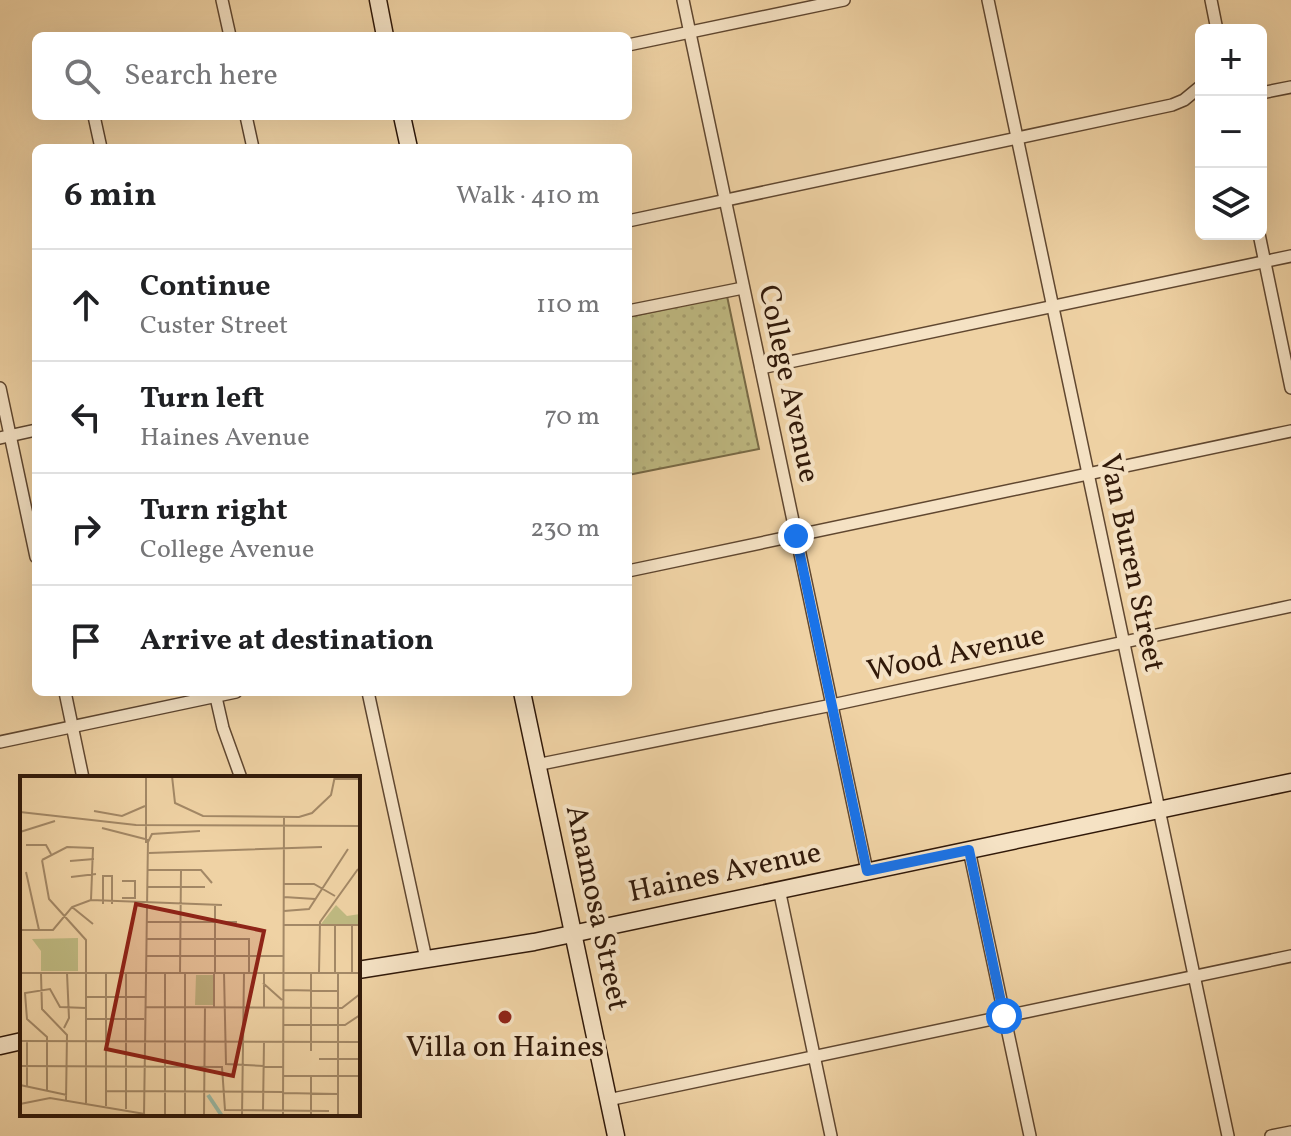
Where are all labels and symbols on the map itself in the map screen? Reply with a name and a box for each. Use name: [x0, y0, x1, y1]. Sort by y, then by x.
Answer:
street label: College Avenue: [747, 281, 829, 487]
street label: Van Buren Street: [1087, 450, 1175, 676]
route end: [778, 518, 814, 554]
street label: Wood Avenue: [863, 615, 1049, 693]
inset map: [20, 776, 360, 1116]
street label: Anamosa Street: [554, 801, 638, 1015]
street label: Haines Avenue: [625, 832, 825, 914]
route start: [986, 998, 1022, 1034]
marker: Villa on Haines: [496, 1008, 514, 1026]
place label: Villa on Haines: [406, 1027, 604, 1069]

